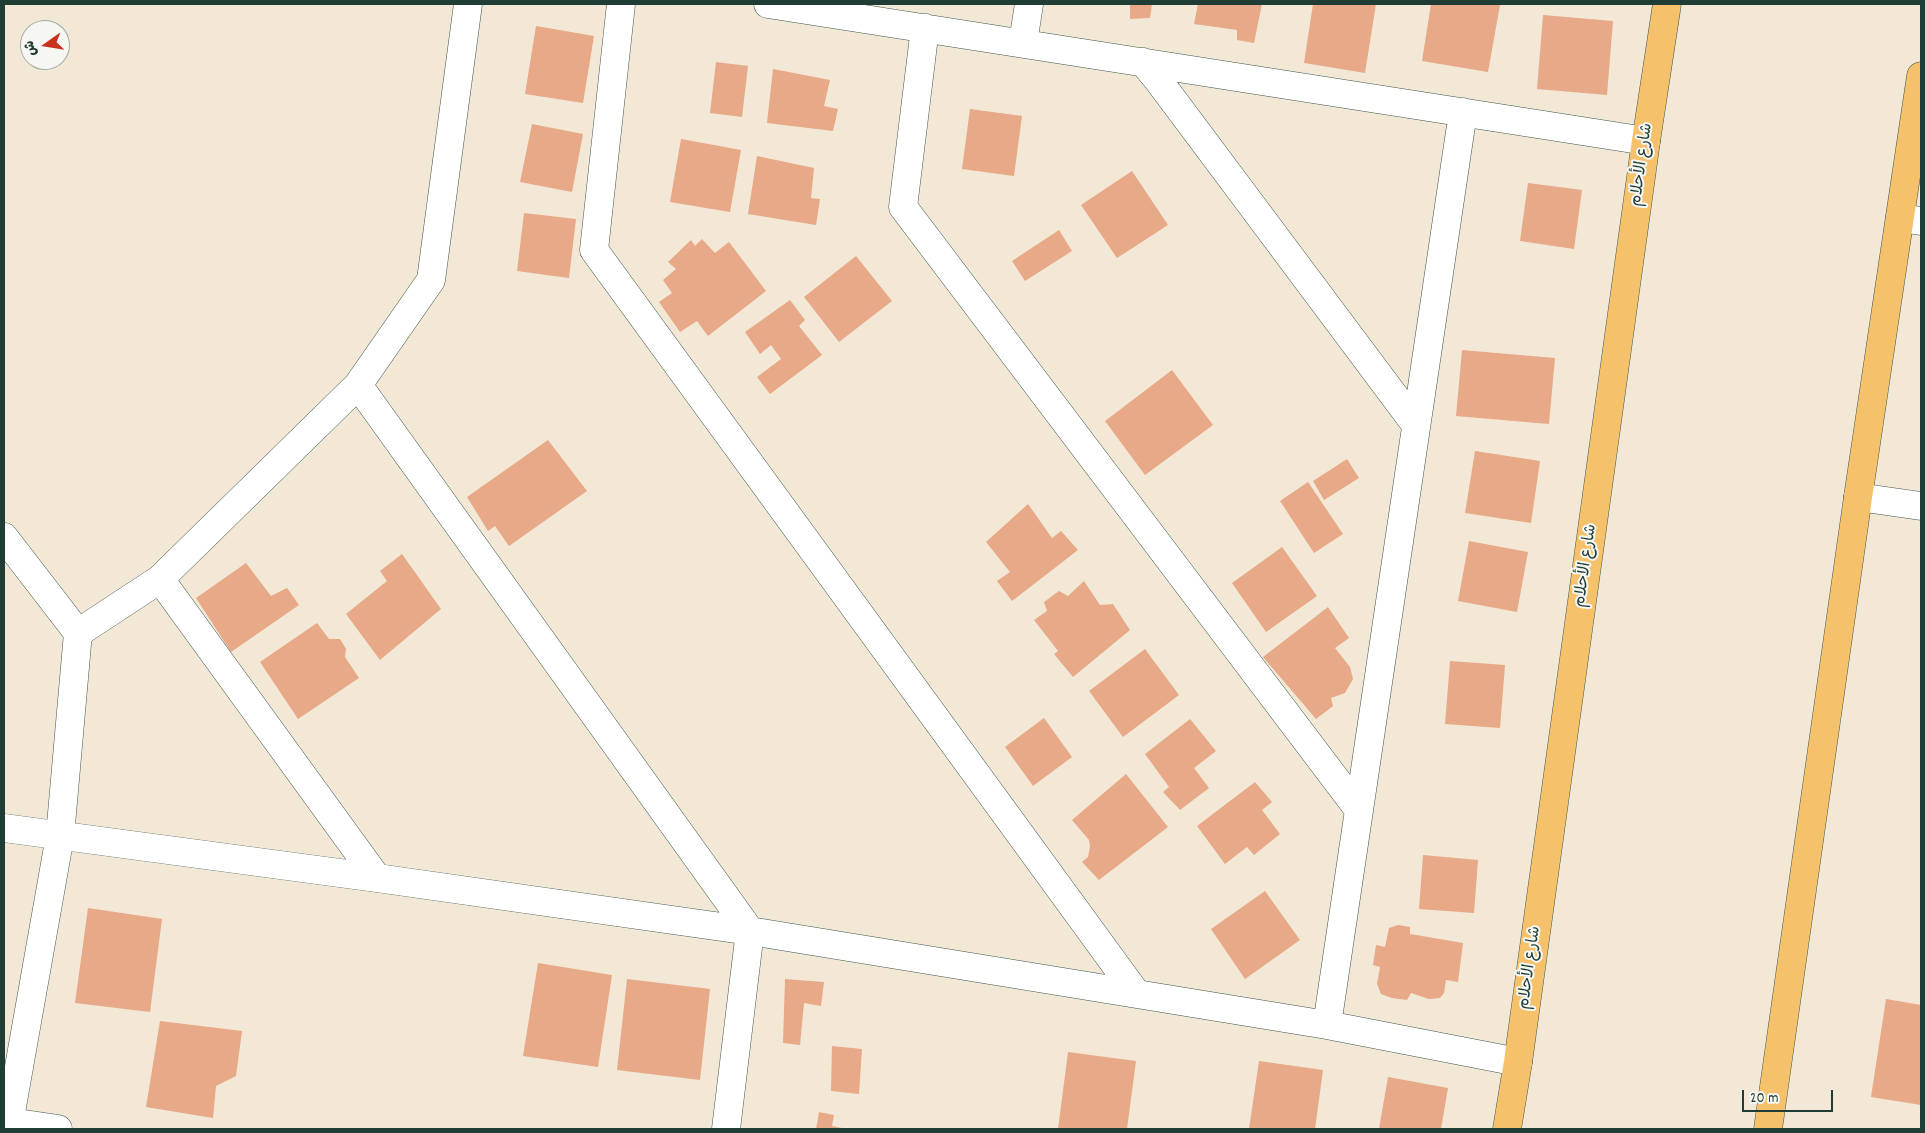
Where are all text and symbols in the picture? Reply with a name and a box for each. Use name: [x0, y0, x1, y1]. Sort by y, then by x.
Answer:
north arrow: [20, 20, 70, 70]
text: ش: [20, 38, 43, 58]
street label: شارع الأحلام: [1628, 122, 1658, 208]
street label: شارع الأحلام: [1572, 523, 1602, 609]
street label: شارع الأحلام: [1516, 925, 1546, 1011]
scale bar: [1745, 1080, 1836, 1112]
text: 20 m: [1750, 1088, 1778, 1110]

